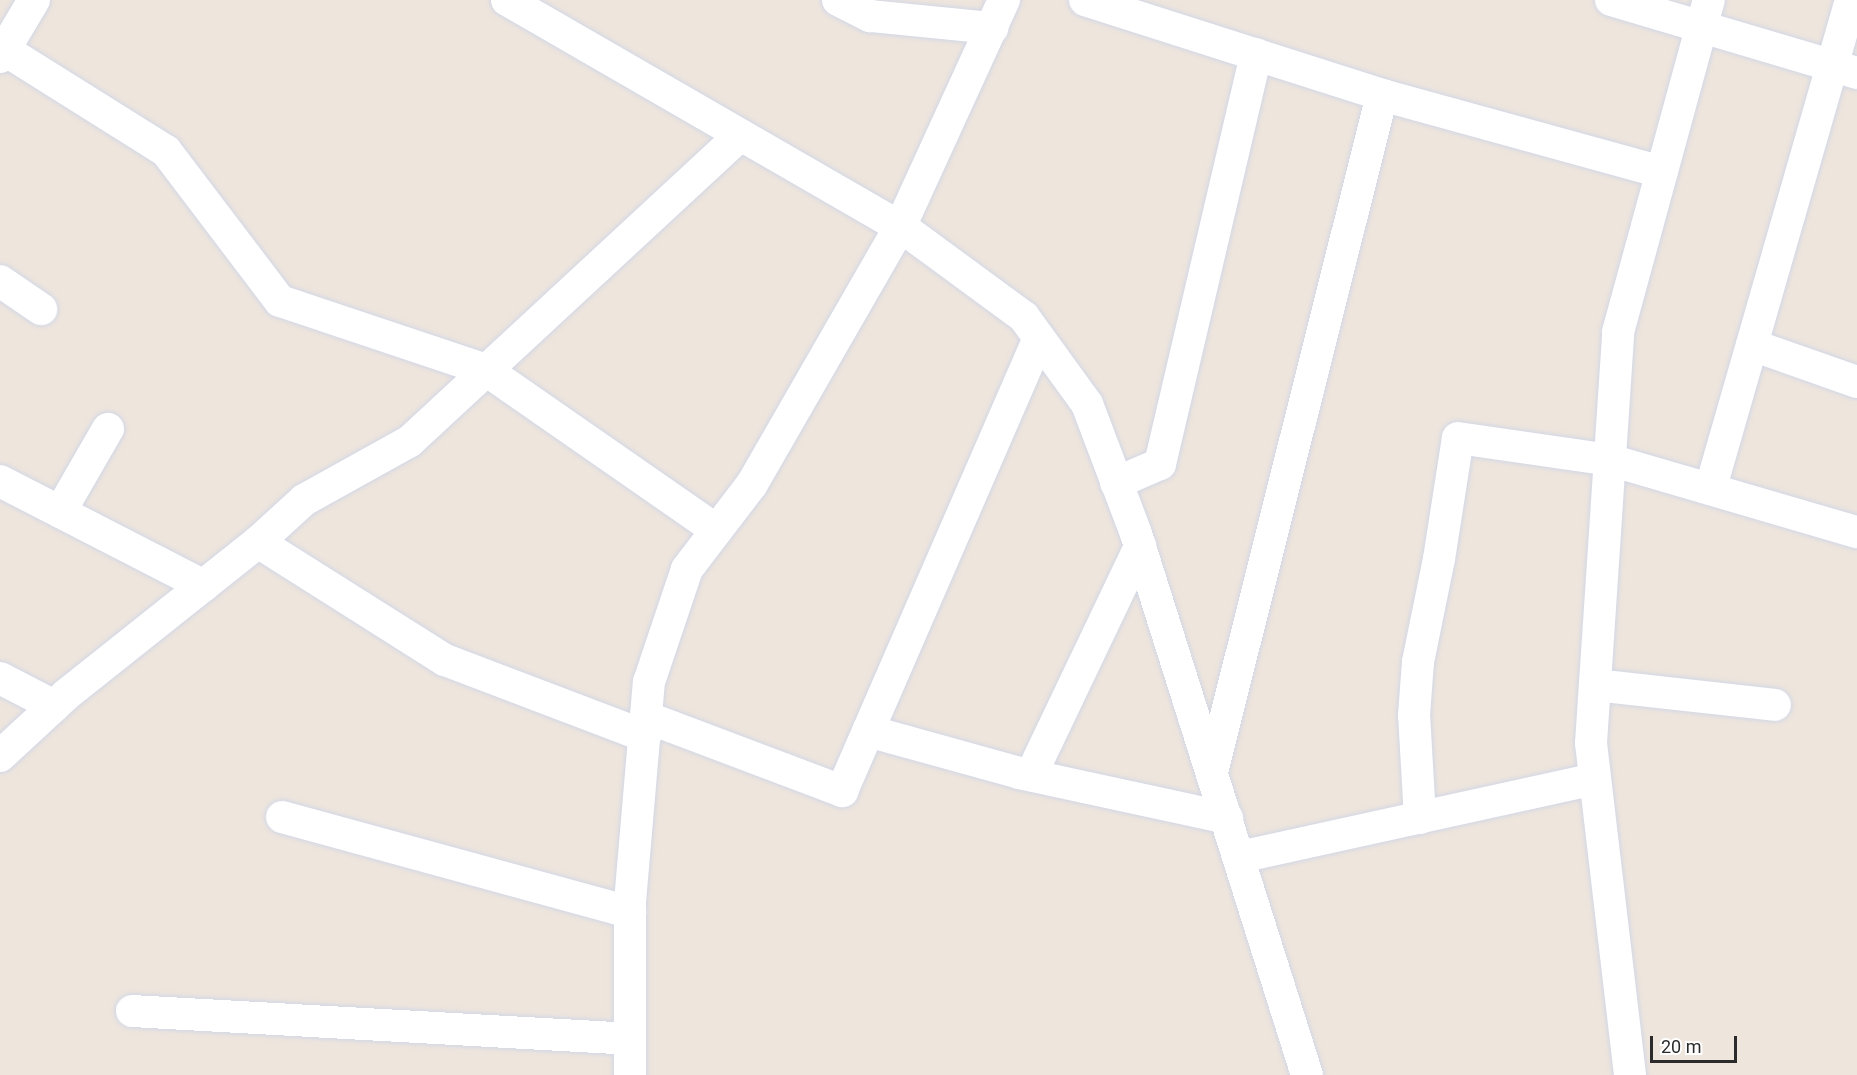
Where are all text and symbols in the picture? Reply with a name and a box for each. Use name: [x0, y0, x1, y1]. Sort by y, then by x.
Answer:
scale bar: [1653, 1024, 1740, 1062]
text: 20 m: [1661, 1036, 1701, 1057]

